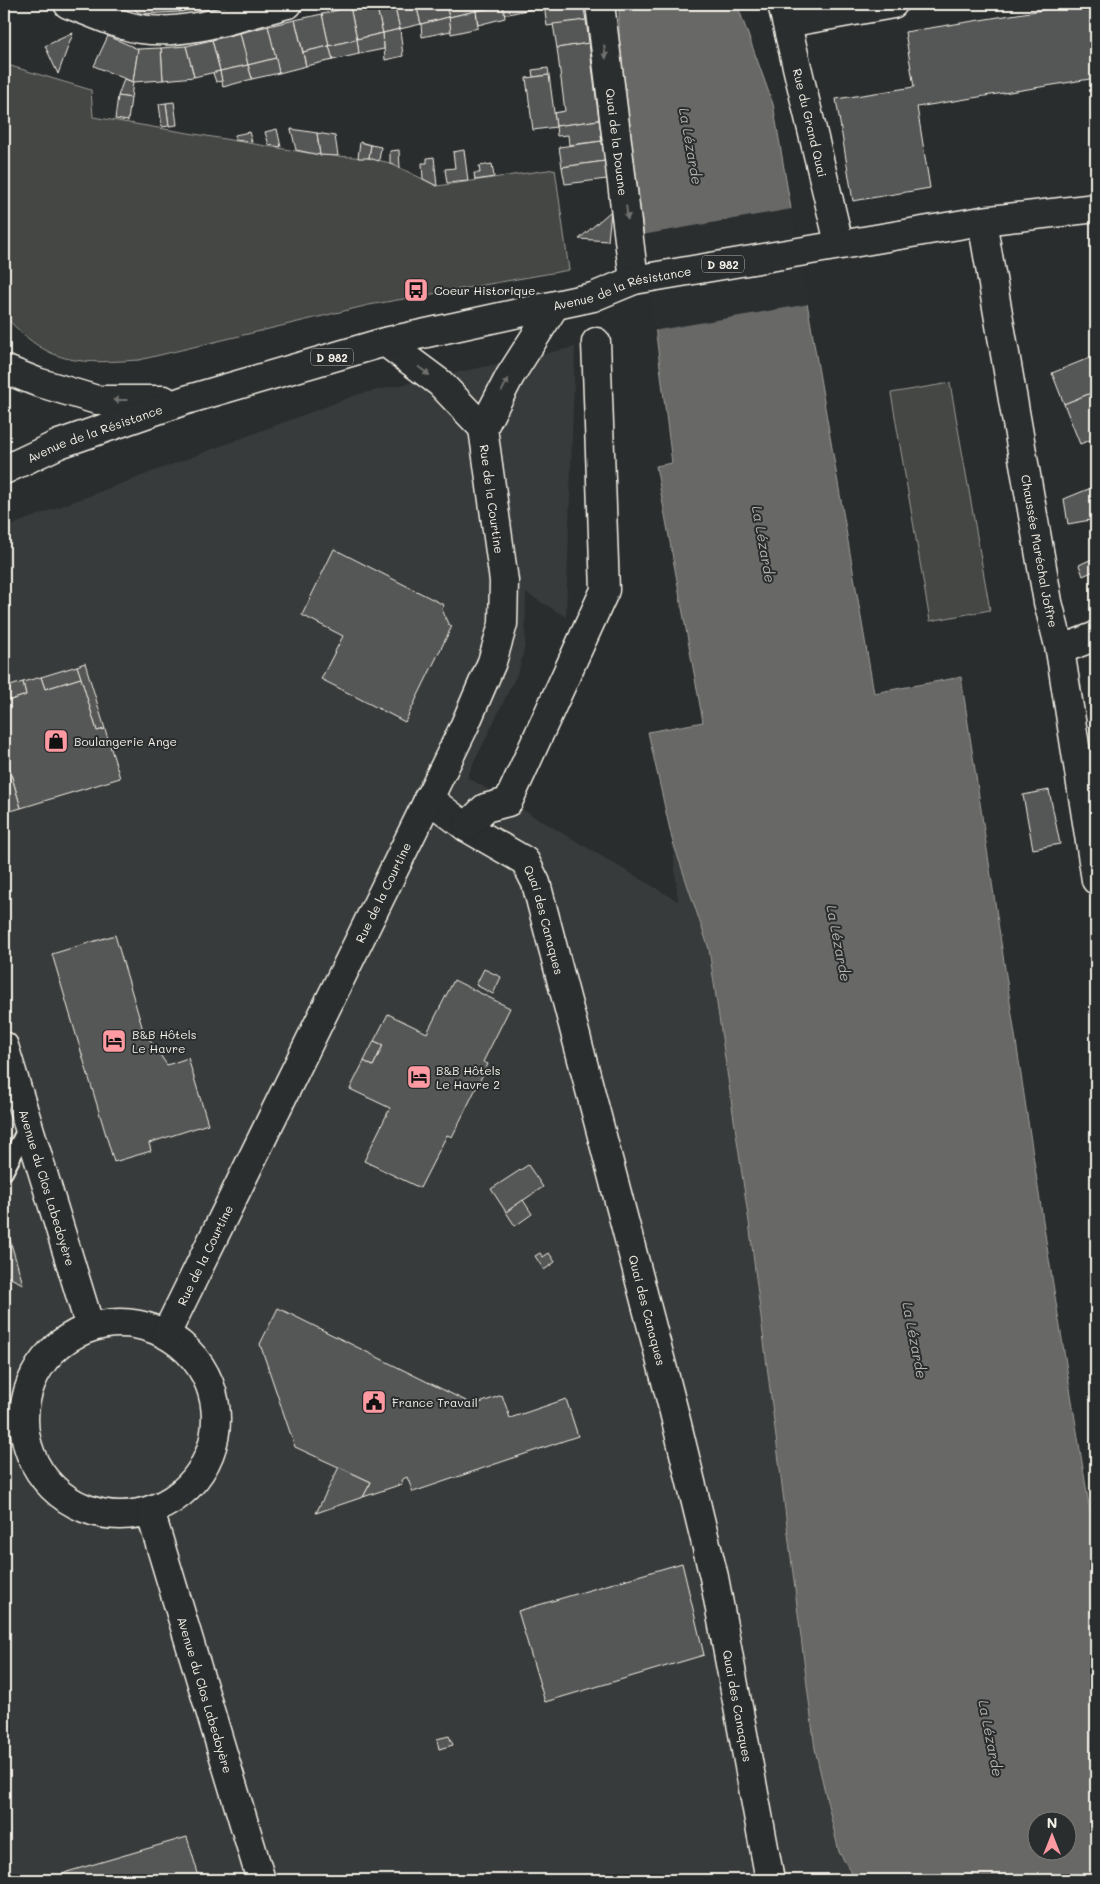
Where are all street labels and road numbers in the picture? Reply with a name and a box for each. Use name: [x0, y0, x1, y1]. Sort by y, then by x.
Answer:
street label: Rue du Grand Quai: [790, 67, 831, 179]
street label: Quai de la Douane: [602, 88, 632, 196]
road number: D 982: [702, 255, 744, 272]
street label: Avenue de la Résistance: [551, 262, 692, 313]
road number: D 982: [311, 348, 353, 366]
street label: Avenue de la Résistance: [24, 401, 164, 466]
street label: Rue de la Courtine: [476, 443, 508, 555]
street label: Chaussée Maréchal Joffre: [1018, 473, 1062, 629]
street label: Rue de la Courtine: [351, 839, 414, 945]
street label: Quai des Canaques: [520, 862, 568, 976]
street label: Avenue du Clos Labedoyère: [16, 1107, 79, 1268]
street label: Rue de la Courtine: [173, 1202, 236, 1308]
street label: Quai des Canaques: [625, 1253, 670, 1367]
street label: Avenue du Clos Labedoyère: [174, 1615, 236, 1775]
street label: Quai des Canaques: [720, 1649, 756, 1763]

